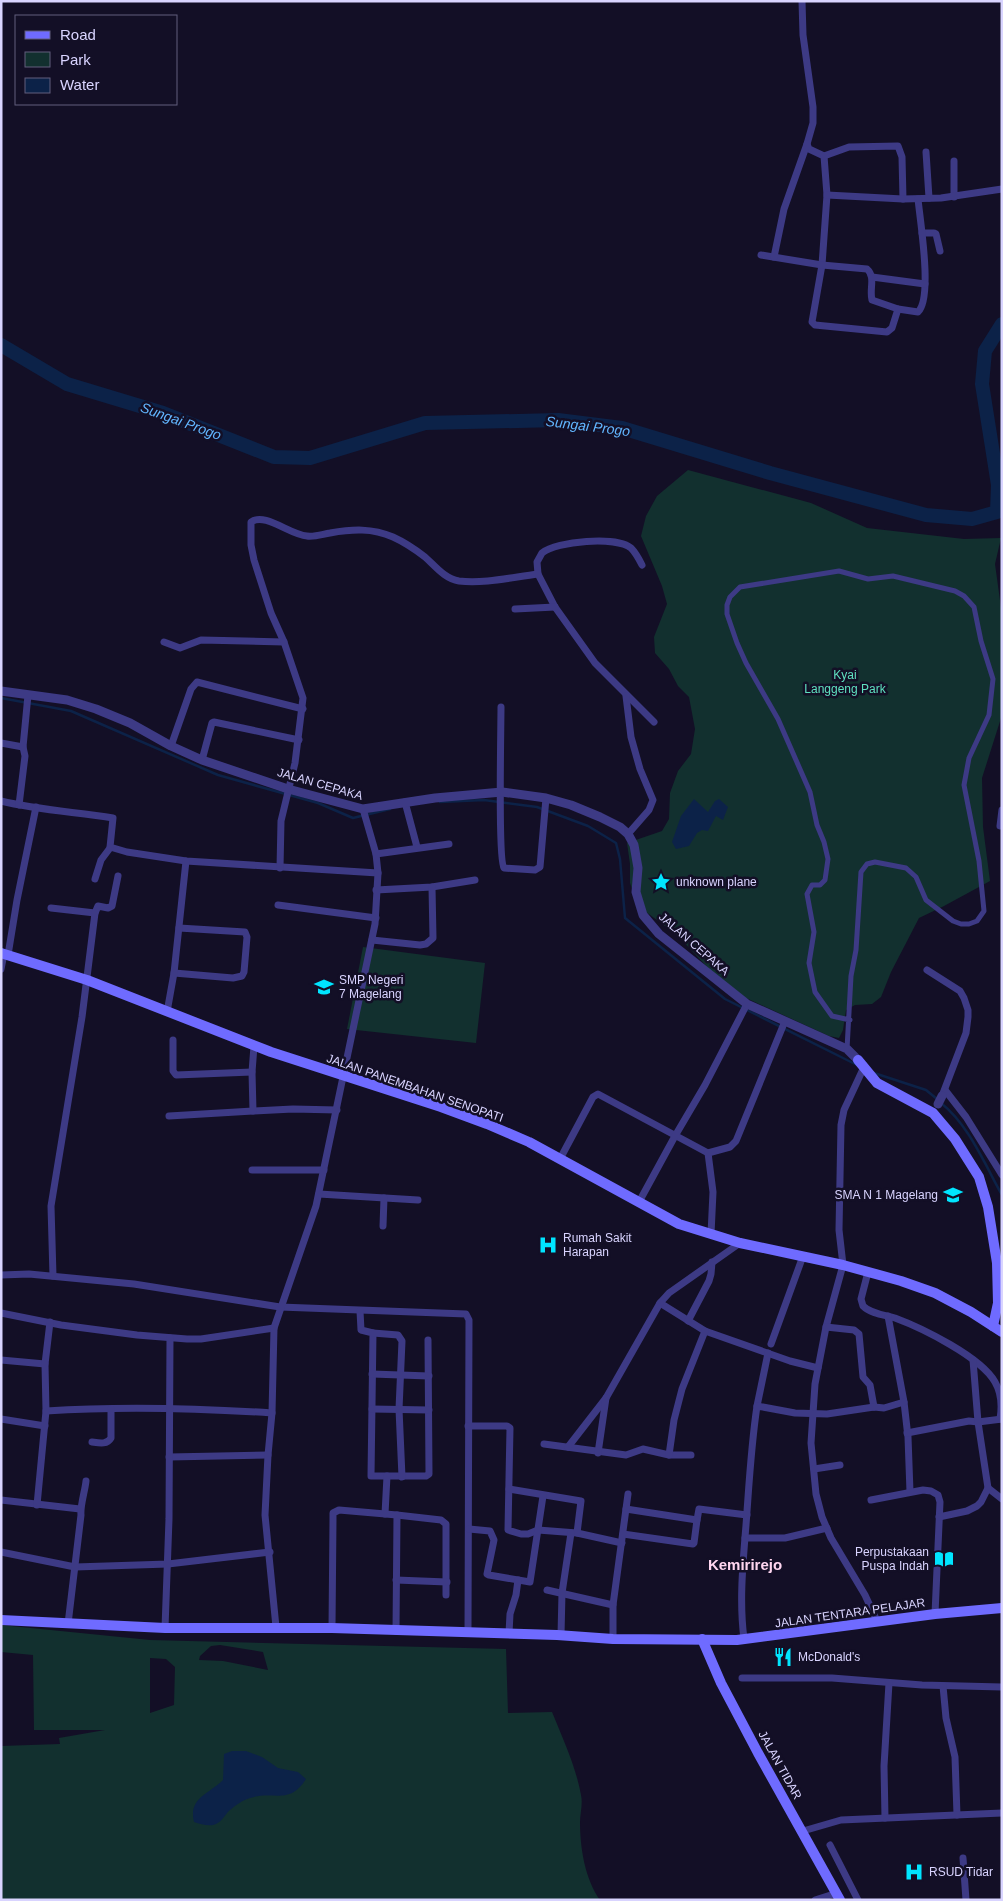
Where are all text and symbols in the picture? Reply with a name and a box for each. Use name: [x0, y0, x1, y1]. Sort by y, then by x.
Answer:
legend: [15, 15, 178, 105]
text: Road: [60, 26, 96, 43]
text: Park: [60, 51, 91, 68]
text: Water: [60, 76, 99, 93]
water label: Sungai Progo: [138, 399, 224, 443]
water label: Sungai Progo: [545, 413, 631, 439]
park label: Kyai Langgeng Park: [804, 668, 887, 696]
street label: JALAN CEPAKA: [276, 765, 364, 803]
place icon: unknown plane: [650, 871, 672, 893]
place label: unknown plane: [676, 875, 757, 889]
street label: JALAN CEPAKA: [656, 910, 732, 978]
place label: SMP Negeri 7 Magelang: [339, 973, 403, 1001]
school or university icon: SMP Negeri 7 Magelang: [313, 976, 335, 998]
street label: JALAN PANEMBAHAN SENOPATI: [325, 1051, 505, 1125]
school or university icon: SMA N 1 Magelang: [942, 1184, 964, 1206]
place label: SMA N 1 Magelang: [835, 1188, 938, 1202]
place label: Rumah Sakit Harapan: [563, 1231, 632, 1259]
hospital icon: Rumah Sakit Harapan: [537, 1234, 559, 1256]
place label: Perpustakaan Puspa Indah: [855, 1545, 929, 1573]
library icon: Perpustakaan Puspa Indah: [933, 1548, 955, 1570]
district label: Kemirirejo: [708, 1556, 782, 1573]
street label: JALAN TENTARA PELAJAR: [774, 1595, 926, 1630]
restaurant icon: McDonald's: [772, 1646, 794, 1668]
place label: McDonald's: [798, 1650, 860, 1664]
street label: JALAN TIDAR: [755, 1728, 805, 1802]
hospital icon: RSUD Tidar: [903, 1861, 925, 1883]
place label: RSUD Tidar: [929, 1865, 993, 1879]

